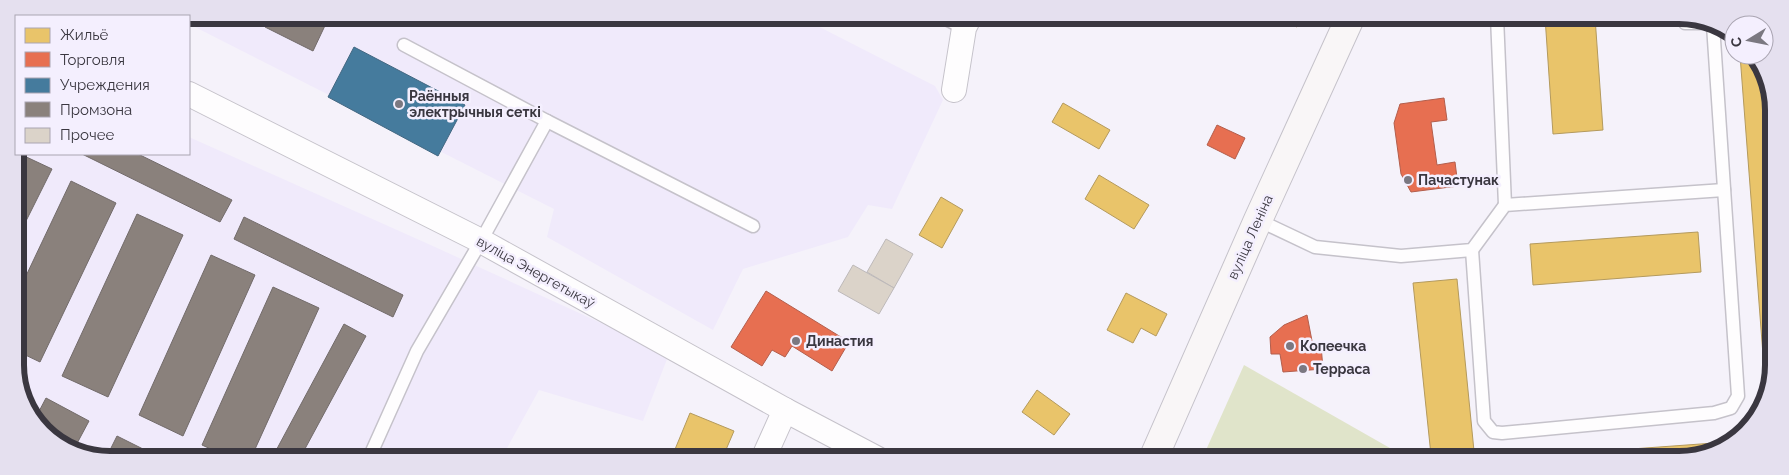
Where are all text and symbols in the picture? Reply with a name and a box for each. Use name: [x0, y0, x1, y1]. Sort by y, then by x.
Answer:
legend: [15, 15, 190, 155]
north arrow: [1724, 15, 1774, 65]
text: Жильё: [60, 26, 109, 44]
text: С: [1727, 36, 1745, 48]
text: Торговля: [60, 51, 125, 69]
text: Учреждения: [60, 76, 150, 94]
place label: Раённыя электрычныя сеткі: [409, 88, 541, 120]
marker: Раённыя электрычныя сеткі: [393, 98, 405, 110]
text: Промзона: [60, 101, 132, 119]
text: Прочее: [60, 126, 114, 144]
place label: Пачастунак: [1418, 172, 1499, 188]
marker: Пачастунак: [1402, 174, 1414, 186]
street label: вуліца Леніна: [1224, 192, 1276, 282]
street label: вуліца Энергетыкаў: [474, 233, 598, 311]
place label: Династия: [806, 333, 873, 349]
marker: Династия: [790, 335, 802, 347]
place label: Копеечка: [1300, 338, 1366, 354]
marker: Копеечка: [1284, 340, 1296, 352]
place label: Терраса: [1313, 361, 1370, 377]
marker: Терраса: [1297, 363, 1309, 375]

